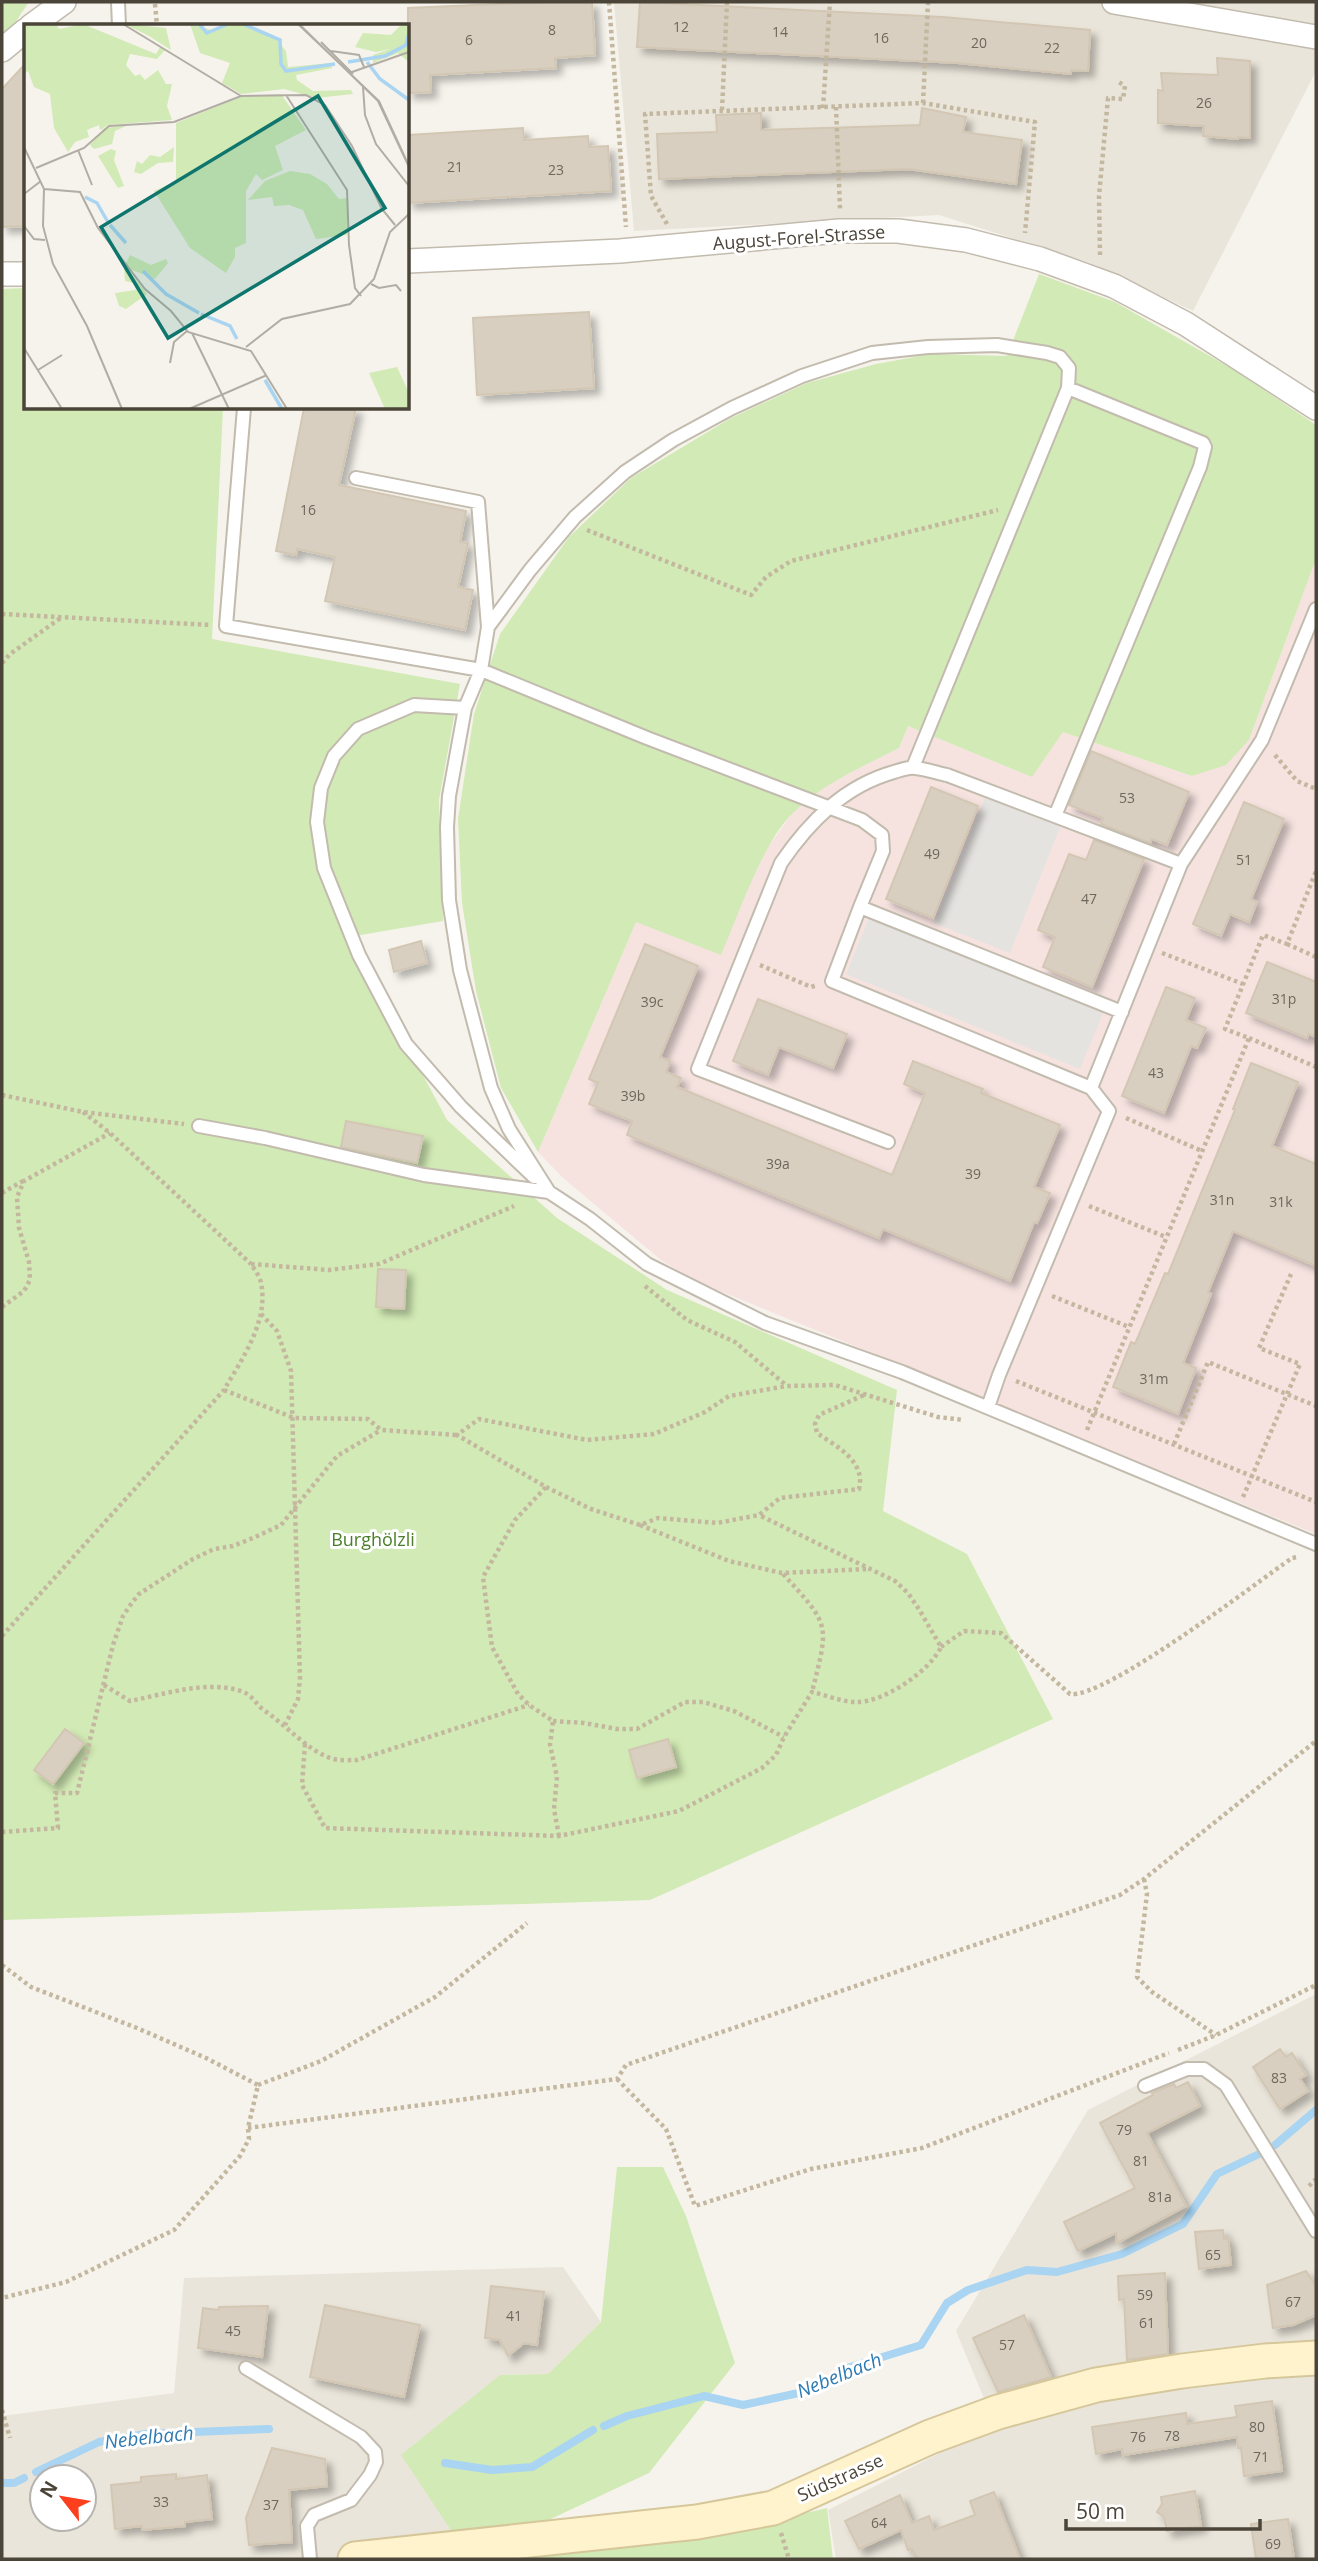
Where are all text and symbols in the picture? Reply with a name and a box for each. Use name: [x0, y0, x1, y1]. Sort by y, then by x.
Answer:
house number: 12: [673, 17, 689, 36]
house number: 8: [548, 20, 556, 39]
house number: 14: [772, 22, 788, 41]
inset map: [24, 24, 410, 410]
house number: 16: [873, 28, 889, 47]
house number: 6: [465, 30, 473, 49]
house number: 20: [971, 33, 987, 52]
house number: 22: [1044, 38, 1060, 57]
house number: 26: [1196, 93, 1212, 112]
house number: 21: [447, 157, 463, 176]
house number: 23: [548, 160, 564, 179]
street label: August-Forel-Strasse: [712, 219, 886, 255]
house number: 16: [300, 500, 316, 519]
house number: 53: [1119, 788, 1135, 807]
house number: 49: [924, 844, 940, 863]
house number: 51: [1236, 850, 1252, 869]
house number: 47: [1081, 889, 1097, 908]
house number: 31p: [1272, 989, 1296, 1008]
house number: 39c: [641, 992, 664, 1011]
house number: 43: [1148, 1063, 1164, 1082]
house number: 39b: [621, 1086, 645, 1105]
house number: 39a: [766, 1154, 790, 1173]
house number: 39: [965, 1164, 981, 1183]
house number: 31n: [1210, 1190, 1234, 1209]
house number: 31k: [1269, 1192, 1293, 1211]
house number: 31m: [1140, 1369, 1168, 1388]
park label: Burghölzli: [331, 1527, 415, 1551]
house number: 83: [1271, 2068, 1287, 2087]
house number: 79: [1116, 2120, 1132, 2139]
house number: 81: [1133, 2151, 1149, 2170]
house number: 81a: [1148, 2187, 1172, 2206]
house number: 65: [1205, 2245, 1221, 2264]
house number: 59: [1137, 2285, 1153, 2304]
house number: 67: [1285, 2292, 1301, 2311]
house number: 41: [506, 2306, 522, 2325]
house number: 61: [1139, 2313, 1155, 2332]
house number: 45: [225, 2321, 241, 2340]
house number: 57: [999, 2335, 1015, 2354]
water label: Nebelbach: [793, 2346, 885, 2404]
house number: 80: [1249, 2417, 1265, 2436]
water label: Nebelbach: [103, 2419, 195, 2455]
house number: 78: [1164, 2426, 1180, 2445]
house number: 76: [1130, 2427, 1146, 2446]
street label: Südstrasse: [793, 2447, 887, 2507]
house number: 71: [1253, 2447, 1269, 2466]
north arrow: [28, 2463, 98, 2533]
text: N: [33, 2476, 64, 2503]
scale bar: [1066, 2488, 1260, 2532]
house number: 33: [153, 2492, 169, 2511]
house number: 37: [263, 2495, 279, 2514]
text: 50 m: [1076, 2497, 1125, 2525]
house number: 64: [871, 2513, 887, 2532]
house number: 69: [1265, 2534, 1281, 2553]

